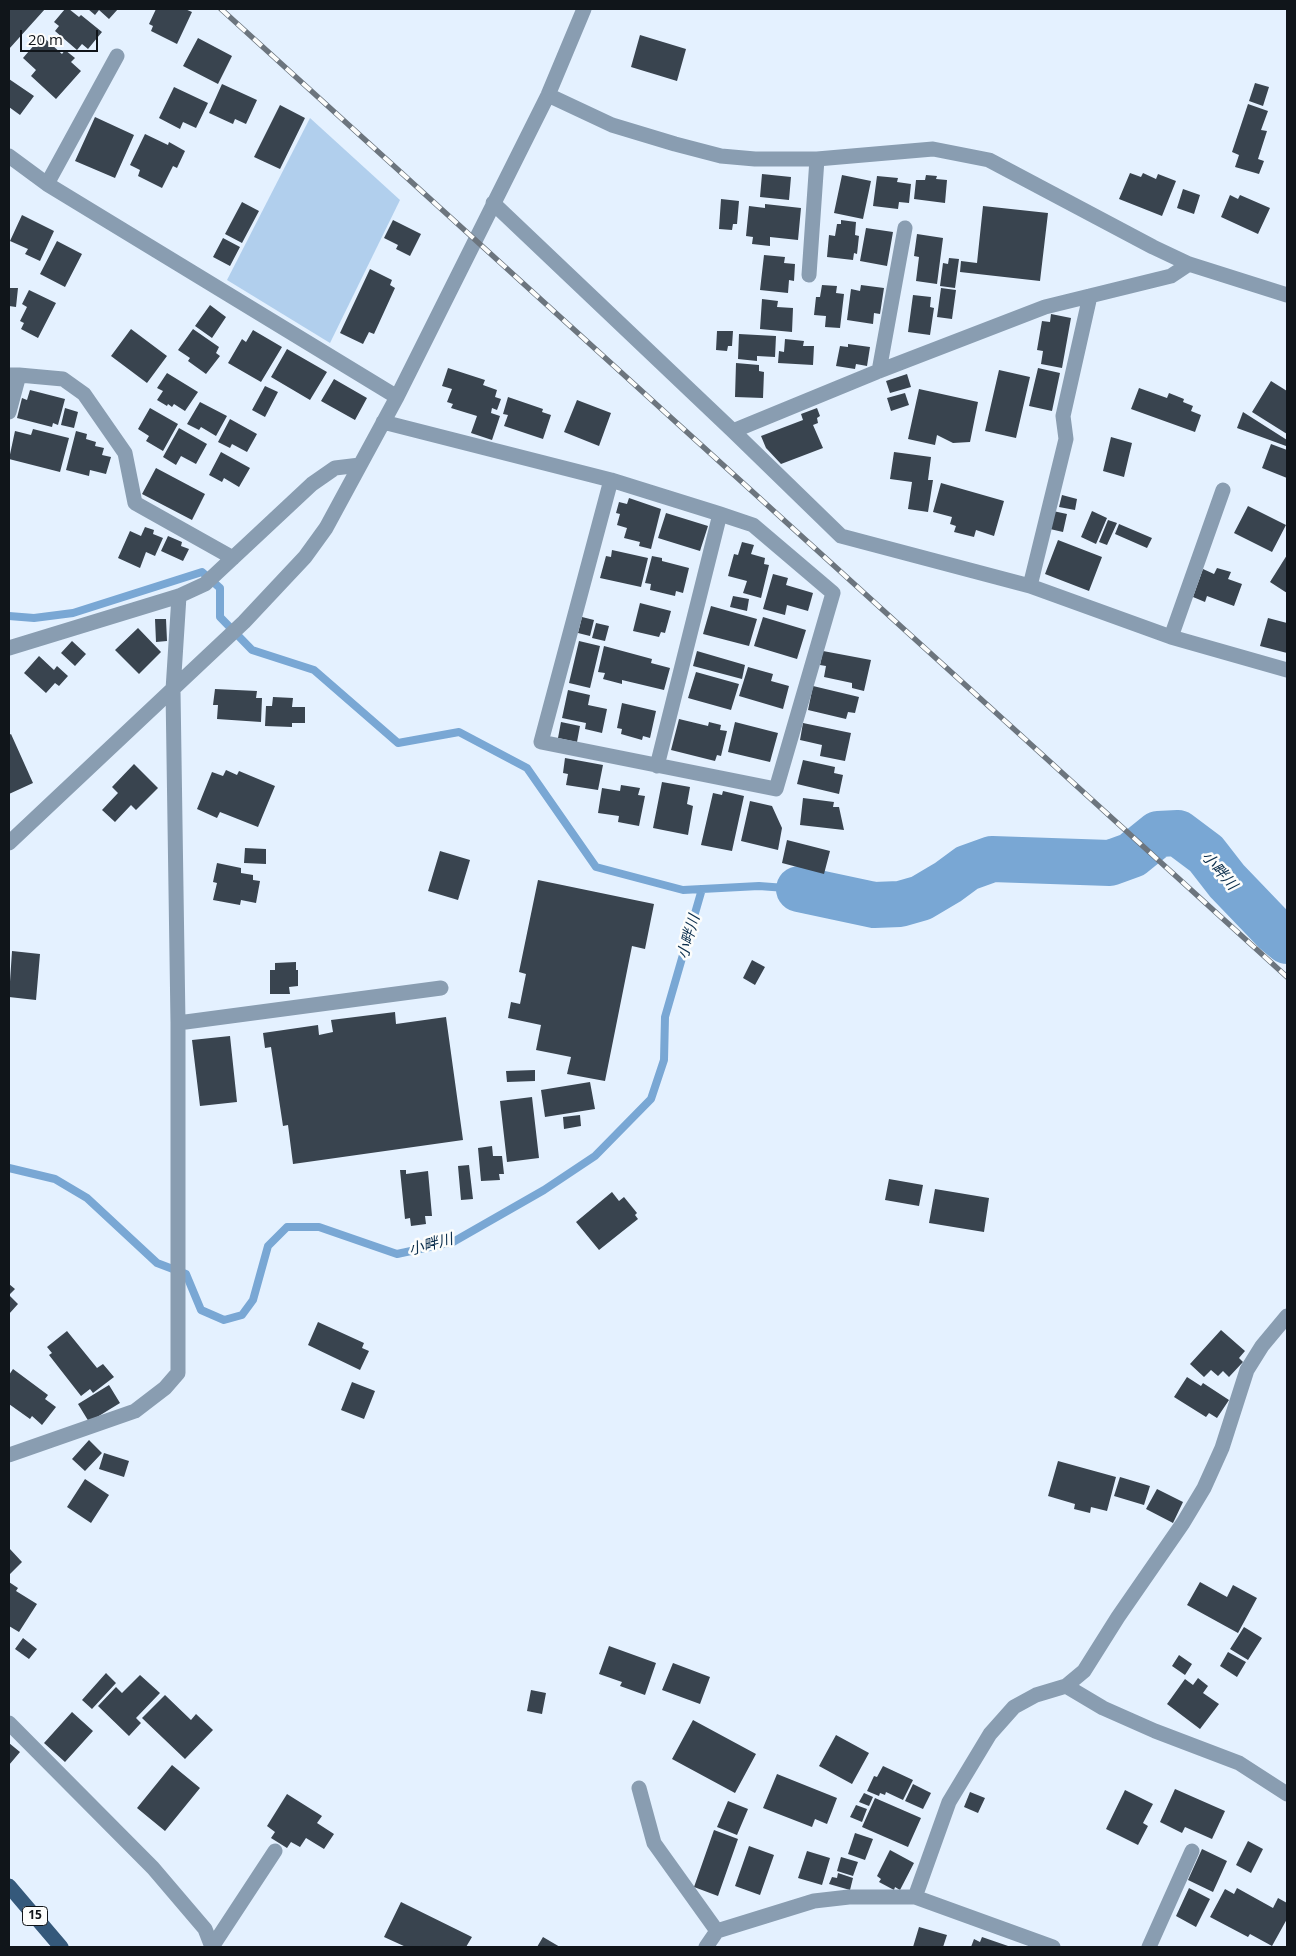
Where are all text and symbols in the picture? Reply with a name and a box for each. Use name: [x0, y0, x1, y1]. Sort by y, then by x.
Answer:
scale bar: [22, 20, 100, 52]
text: 20 m: [28, 29, 63, 49]
water label: 小畔川: [1197, 848, 1241, 894]
water label: 小畔川: [674, 913, 704, 961]
water label: 小畔川: [407, 1230, 455, 1260]
road number: 15: [22, 1906, 48, 1925]

